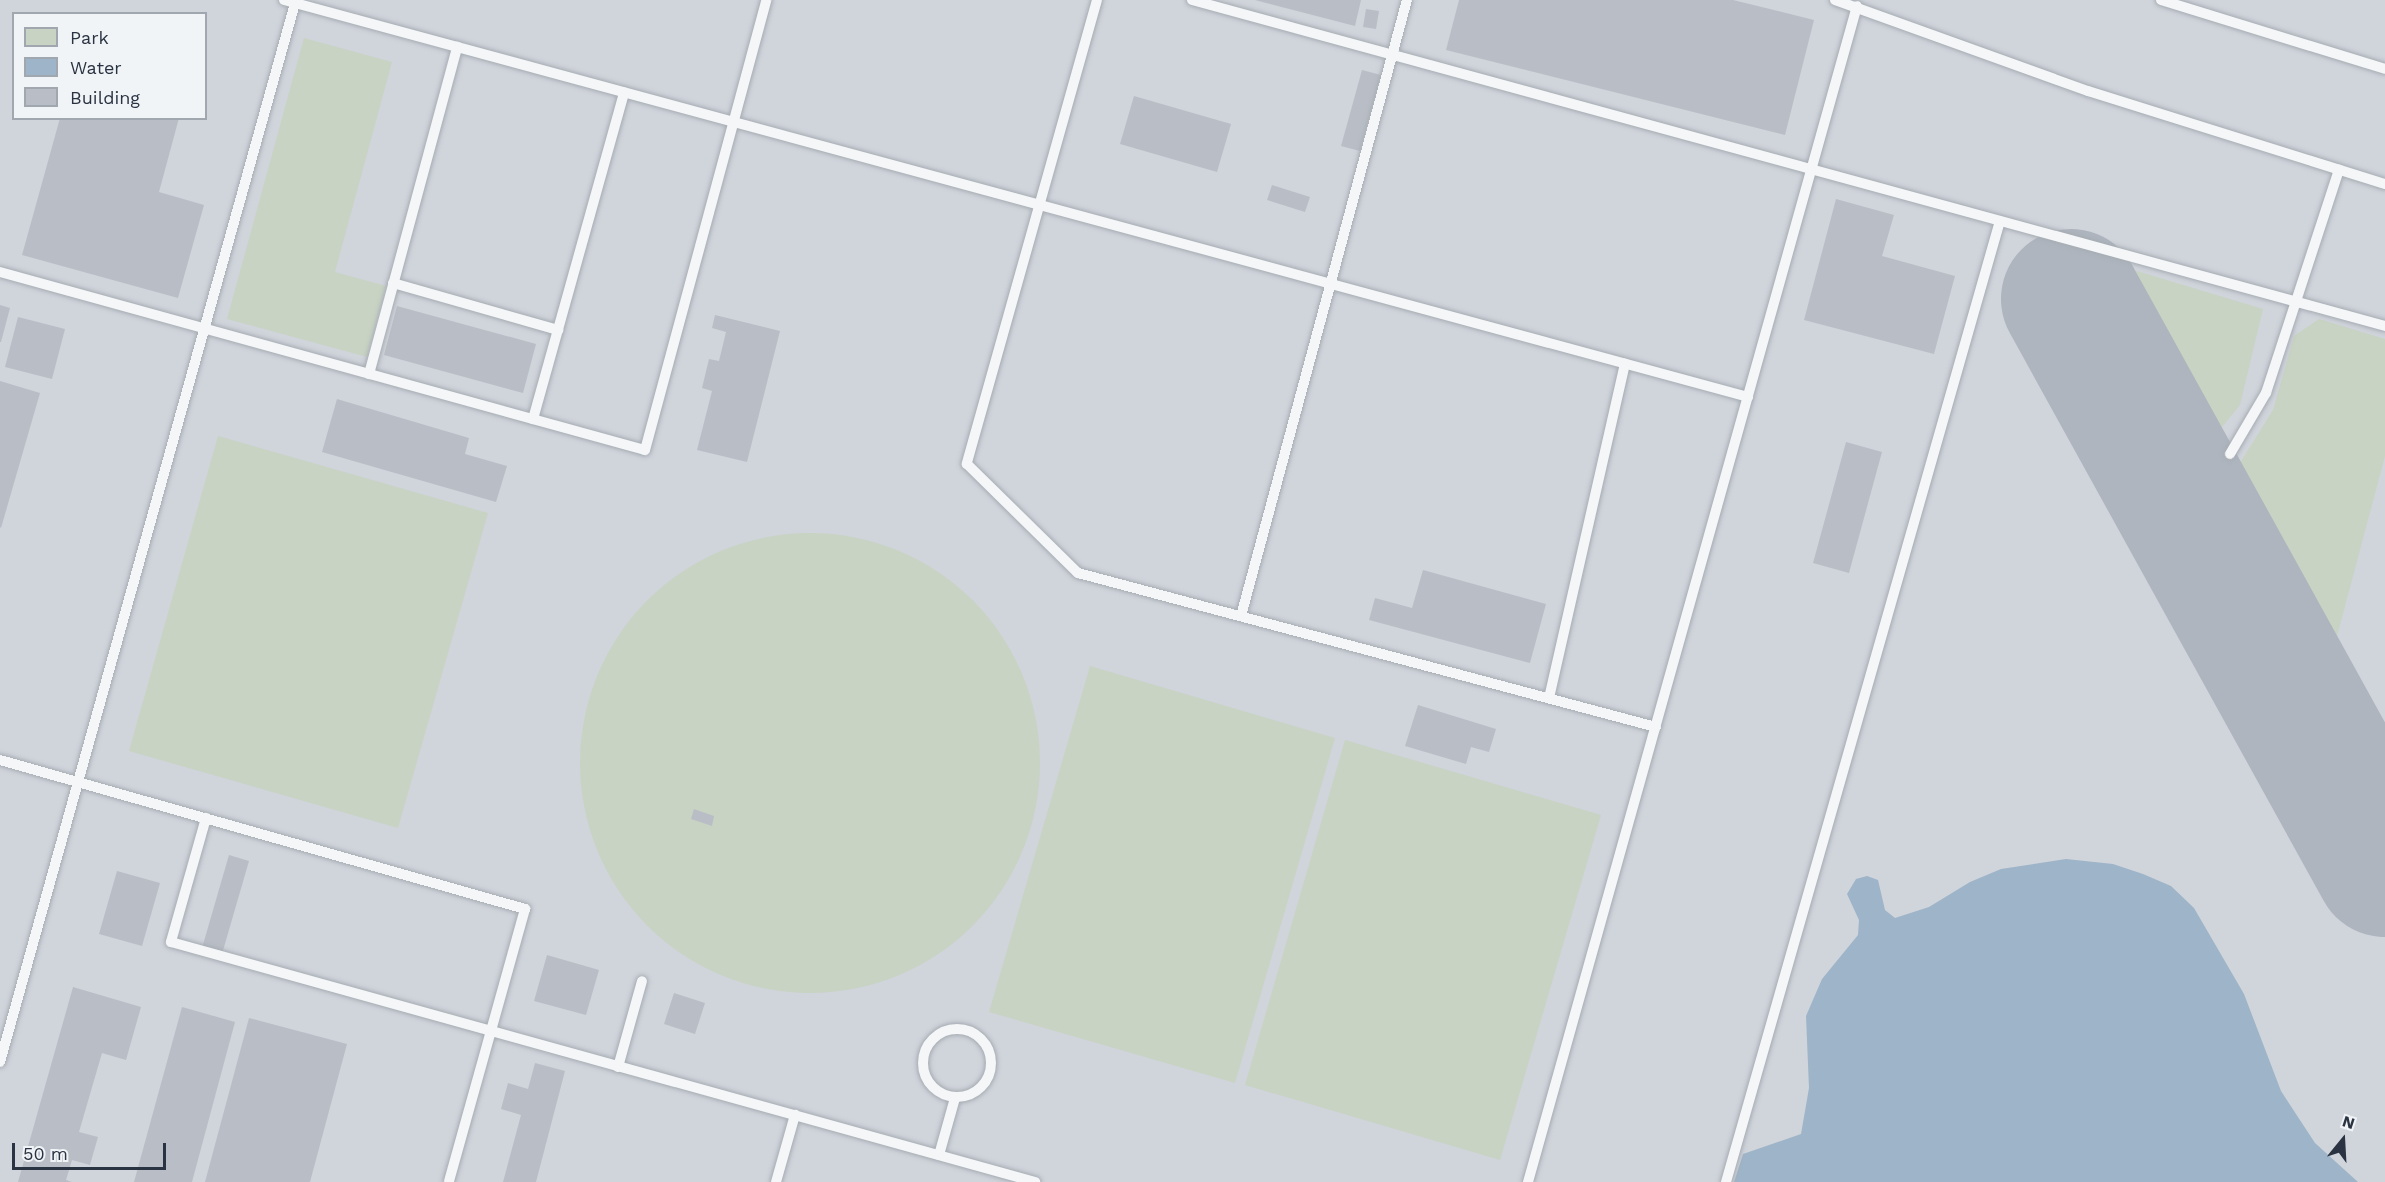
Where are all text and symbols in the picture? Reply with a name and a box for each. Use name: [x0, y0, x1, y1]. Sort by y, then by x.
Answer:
legend: [12, 12, 207, 120]
text: Park: [70, 27, 109, 48]
text: Water: [70, 57, 122, 78]
text: Building: [70, 87, 140, 108]
north arrow: [2313, 1110, 2373, 1170]
text: N: [2340, 1112, 2357, 1133]
scale bar: [15, 1131, 170, 1169]
text: 50 m: [23, 1143, 68, 1164]

